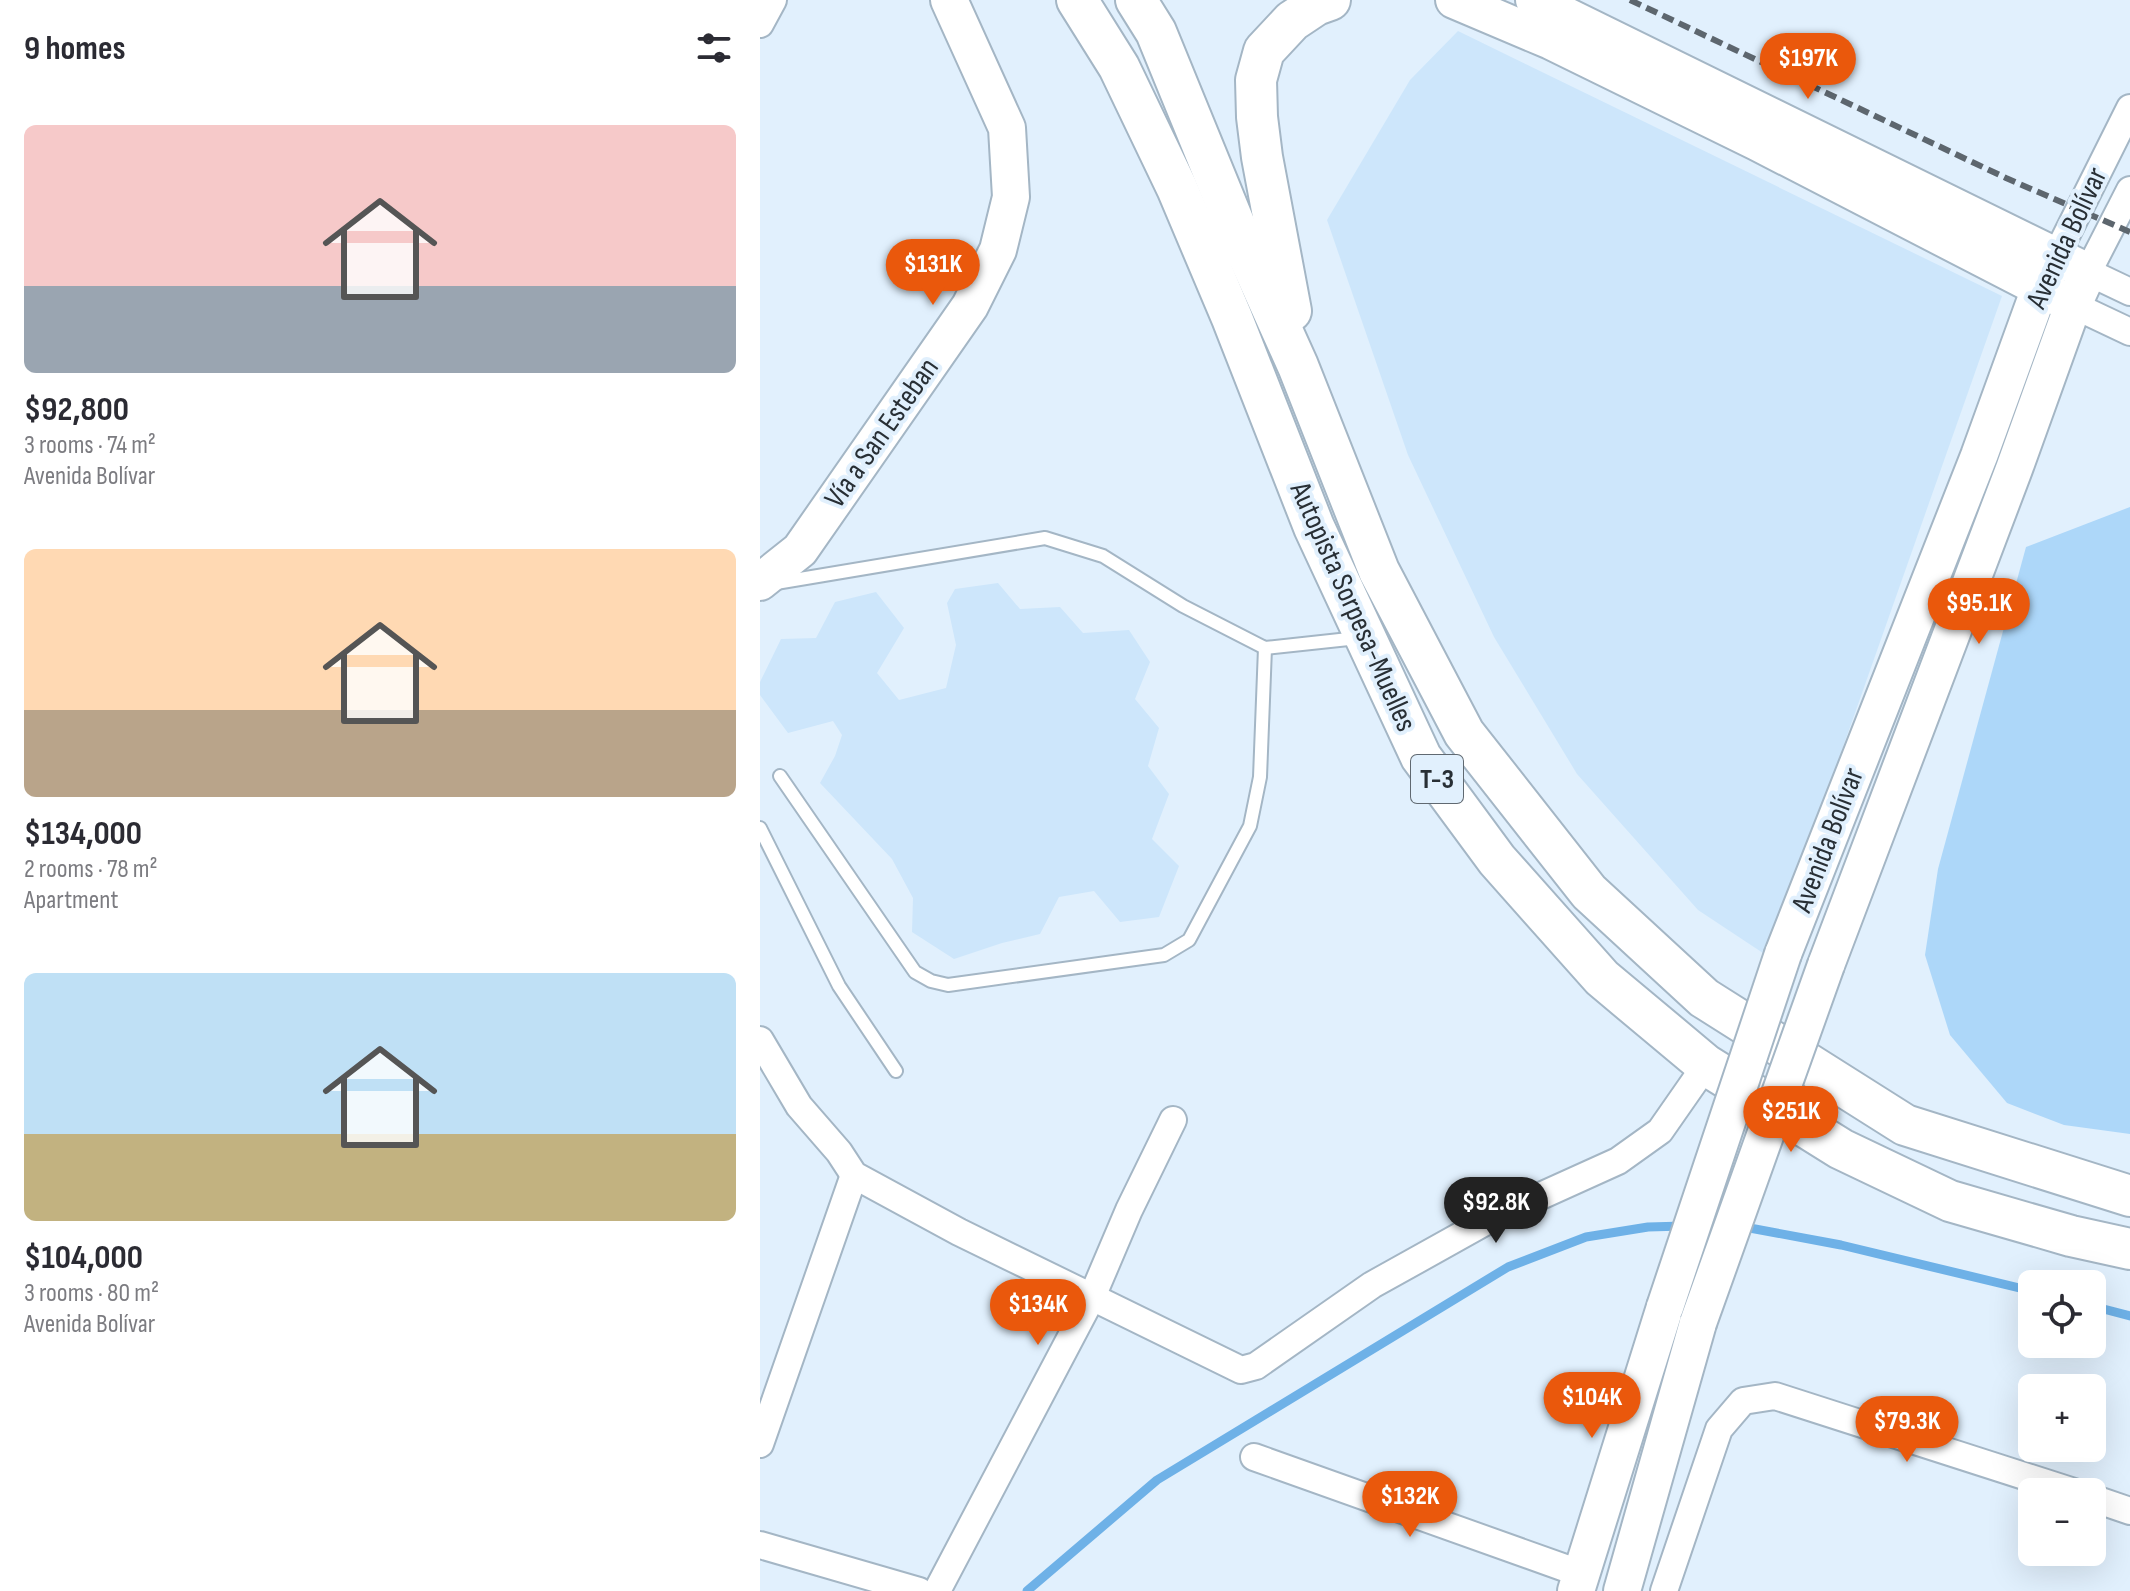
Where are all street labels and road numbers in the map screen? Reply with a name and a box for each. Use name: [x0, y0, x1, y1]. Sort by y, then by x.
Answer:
street label: Avenida Bolívar: [2018, 161, 2115, 315]
street label: Vía a San Esteban: [817, 351, 947, 515]
street label: Autopista Sorpesa-Muelles: [1281, 476, 1424, 737]
road number: T-3: [1411, 755, 1463, 803]
street label: Avenida Bolívar: [1784, 763, 1872, 918]

